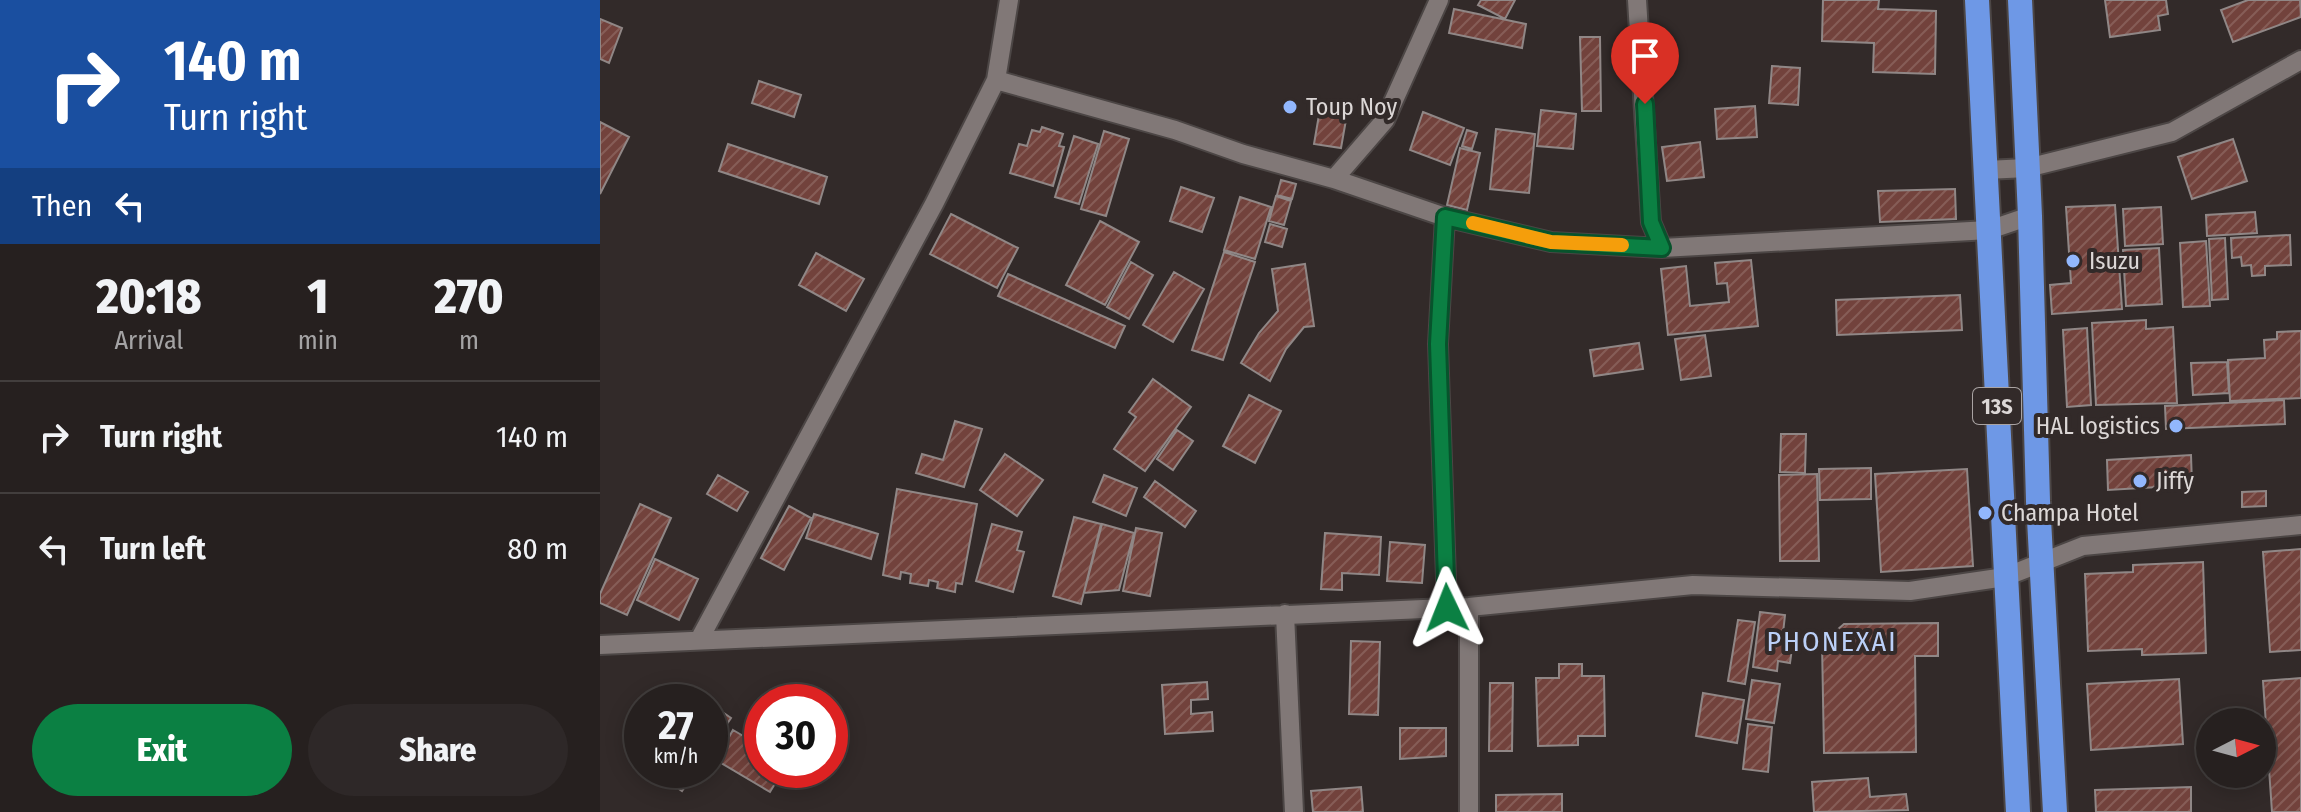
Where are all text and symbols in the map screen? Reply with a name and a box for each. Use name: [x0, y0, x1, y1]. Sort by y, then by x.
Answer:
pin: [1611, 22, 1679, 104]
text: 140 m: [164, 28, 301, 95]
icon: right: [32, 32, 136, 136]
icon: arrive: [1623, 34, 1667, 78]
place label: Toup Noy: [1306, 93, 1397, 121]
text: Turn right: [164, 96, 307, 140]
marker: Toup Noy: [1281, 98, 1299, 116]
icon: left: [108, 184, 152, 228]
text: Then: [32, 188, 92, 224]
place label: Isuzu: [2089, 247, 2140, 275]
marker: Isuzu: [2064, 252, 2082, 270]
text: 20:18: [96, 268, 202, 326]
text: 1: [308, 268, 328, 326]
text: 270: [434, 268, 504, 326]
text: Arrival: [114, 325, 183, 356]
text: min: [298, 325, 338, 356]
text: m: [459, 325, 479, 356]
road number: 13S: [1973, 388, 2021, 424]
place label: HAL logistics: [2036, 412, 2160, 440]
icon: right: [32, 415, 76, 459]
marker: HAL logistics: [2167, 417, 2185, 435]
text: Turn right: [100, 419, 222, 455]
text: 140 m: [496, 419, 568, 455]
place label: Jiffy: [2156, 467, 2194, 495]
marker: Jiffy: [2131, 472, 2149, 490]
place label: Champa Hotel: [2001, 499, 2139, 527]
marker: Champa Hotel: [1976, 504, 1994, 522]
icon: left: [32, 527, 76, 571]
text: Turn left: [100, 531, 206, 567]
text: 80 m: [507, 531, 568, 567]
position arrow: [1405, 566, 1489, 650]
district label: PHONEXAI: [1766, 625, 1898, 658]
speed limit sign: 30: [744, 684, 848, 788]
text: 27: [658, 702, 694, 750]
button: Exit: [32, 704, 292, 796]
button: Share: [308, 704, 568, 796]
north arrow: [2196, 708, 2276, 788]
map controls: [2196, 708, 2276, 788]
text: km/h: [654, 744, 698, 768]

